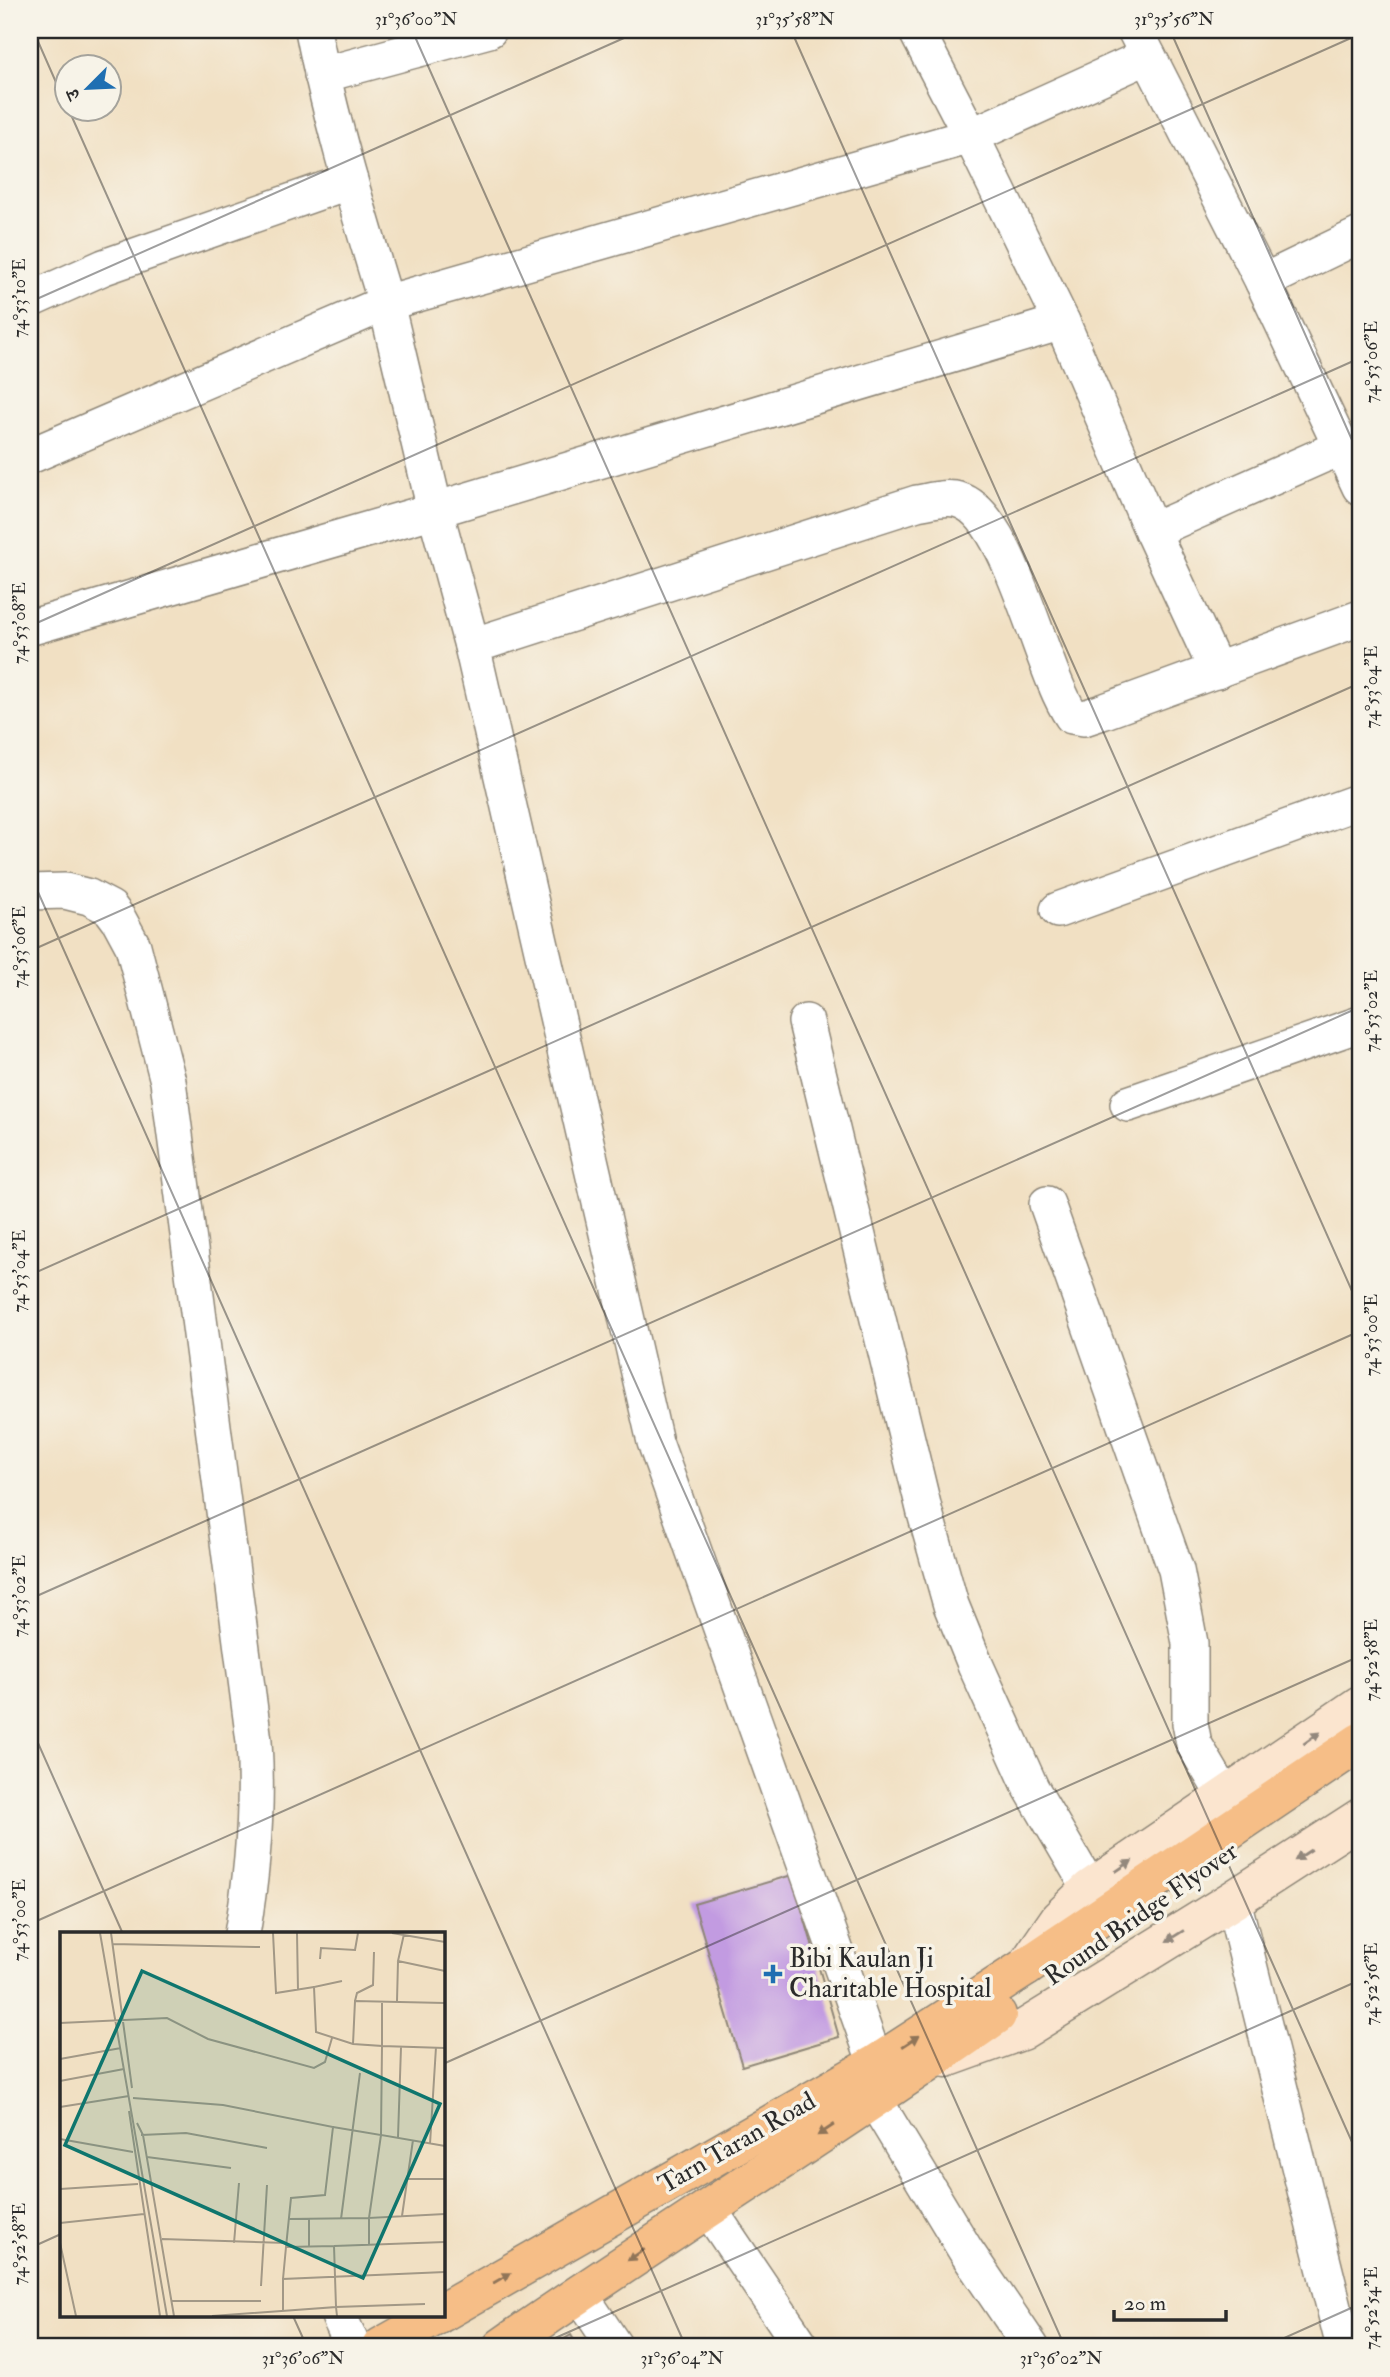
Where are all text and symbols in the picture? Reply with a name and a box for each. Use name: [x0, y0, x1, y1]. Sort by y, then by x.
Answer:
text: 31°36'00"N: [375, 8, 457, 31]
text: 31°35'58"N: [755, 8, 835, 31]
text: 31°35'56"N: [1134, 8, 1214, 31]
north arrow: [52, 52, 122, 122]
text: उ: [60, 84, 87, 106]
text: 74°53'10"E: [8, 258, 31, 338]
text: 74°53'06"E: [1360, 321, 1383, 403]
text: 74°53'08"E: [8, 582, 31, 664]
text: 74°53'04"E: [1360, 645, 1383, 728]
text: 74°53'06"E: [8, 906, 31, 988]
text: 74°53'02"E: [1360, 970, 1383, 1052]
text: 74°53'04"E: [8, 1229, 31, 1312]
text: 74°53'00"E: [1360, 1294, 1383, 1376]
text: 74°53'02"E: [8, 1555, 31, 1637]
text: 74°52'58"E: [1360, 1619, 1383, 1701]
one-way arrow: [1303, 1731, 1321, 1745]
street label: Round Bridge Flyover: [1038, 1835, 1244, 1993]
one-way arrow: [1294, 1848, 1312, 1862]
one-way arrow: [1114, 1860, 1134, 1873]
text: 74°53'00"E: [8, 1879, 31, 1961]
one-way arrow: [1165, 1929, 1185, 1942]
inset map: [60, 1932, 444, 2318]
text: 74°52'56"E: [1360, 1942, 1383, 2026]
place label: Bibi Kaulan Ji Charitable Hospital: [789, 1943, 992, 2006]
marker: Bibi Kaulan Ji Charitable Hospital: [763, 1964, 783, 1984]
one-way arrow: [901, 2035, 921, 2048]
street label: Tarn Taran Road: [653, 2085, 822, 2201]
one-way arrow: [816, 2124, 836, 2137]
text: 74°52'58"E: [8, 2203, 31, 2285]
one-way arrow: [626, 2249, 646, 2262]
text: 74°52'54"E: [1360, 2266, 1383, 2350]
one-way arrow: [492, 2272, 512, 2284]
scale bar: [1114, 2279, 1226, 2323]
text: 20 m: [1124, 2290, 1166, 2317]
text: 31°36'06"N: [262, 2347, 344, 2370]
text: 31°36'04"N: [640, 2347, 724, 2370]
text: 31°36'02"N: [1020, 2347, 1102, 2370]

